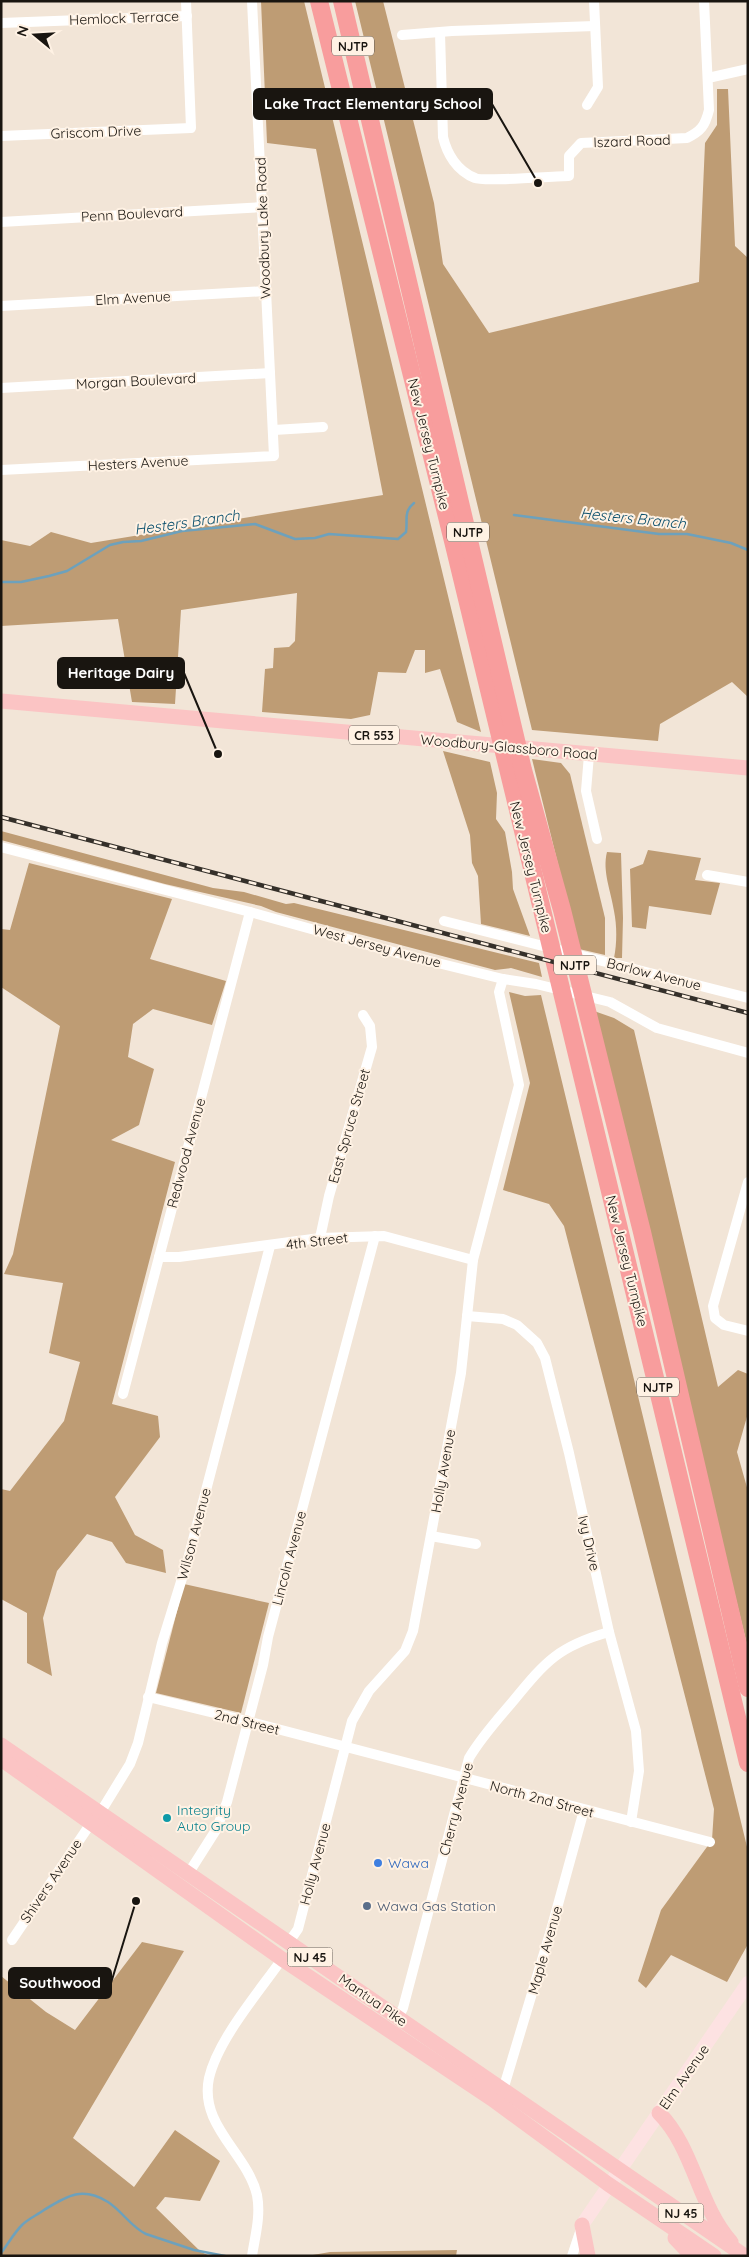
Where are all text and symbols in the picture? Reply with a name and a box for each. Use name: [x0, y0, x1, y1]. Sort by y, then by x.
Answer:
street label: Hemlock Terrace: [69, 7, 179, 29]
north arrow: [10, 10, 60, 60]
text: N: [12, 23, 33, 39]
road number: NJTP: [332, 36, 374, 56]
callout: Lake Tract Elementary School: [254, 89, 492, 119]
text: Lake Tract Elementary School: [264, 94, 482, 113]
street label: Griscom Drive: [50, 121, 142, 143]
street label: Iszard Road: [593, 131, 671, 151]
street label: Woodbury Lake Road: [252, 157, 274, 299]
street label: Penn Boulevard: [81, 202, 183, 226]
street label: Elm Avenue: [95, 287, 171, 309]
street label: Morgan Boulevard: [76, 369, 196, 393]
street label: New Jersey Turnpike: [404, 376, 454, 512]
street label: Hesters Avenue: [87, 451, 189, 475]
water label: Hesters Branch: [579, 503, 687, 533]
water label: Hesters Branch: [133, 505, 241, 539]
road number: NJTP: [447, 522, 489, 542]
callout: Heritage Dairy: [58, 658, 184, 688]
text: Heritage Dairy: [68, 663, 174, 682]
road number: CR 553: [349, 726, 399, 744]
street label: Woodbury-Glassboro Road: [420, 730, 598, 764]
street label: New Jersey Turnpike: [506, 799, 556, 935]
street label: West Jersey Avenue: [311, 920, 443, 972]
street label: Barlow Avenue: [605, 954, 703, 994]
road number: NJTP: [554, 956, 596, 974]
street label: East Spruce Street: [324, 1066, 374, 1185]
street label: Redwood Avenue: [163, 1096, 209, 1210]
street label: New Jersey Turnpike: [602, 1193, 652, 1329]
street label: 4th Street: [285, 1228, 349, 1254]
road number: NJTP: [637, 1378, 679, 1396]
street label: Holly Avenue: [427, 1428, 459, 1514]
street label: Wilson Avenue: [173, 1486, 215, 1582]
street label: Lincoln Avenue: [268, 1509, 310, 1607]
street label: Ivy Drive: [574, 1514, 604, 1573]
street label: 2nd Street: [213, 1705, 282, 1739]
street label: Cherry Avenue: [435, 1760, 477, 1857]
street label: North 2nd Street: [488, 1776, 596, 1822]
place label: Integrity Auto Group: [177, 1801, 251, 1835]
marker: Integrity Auto Group: [161, 1812, 173, 1824]
street label: Holly Avenue: [295, 1821, 335, 1907]
street label: Shivers Avenue: [16, 1835, 86, 1927]
place label: Wawa: [388, 1854, 429, 1872]
marker: Wawa: [372, 1857, 384, 1869]
place label: Wawa Gas Station: [377, 1897, 496, 1915]
marker: Wawa Gas Station: [361, 1900, 373, 1912]
street label: Maple Avenue: [524, 1904, 566, 1996]
road number: NJ 45: [288, 1948, 332, 1966]
callout: Southwood: [9, 1968, 111, 1998]
street label: Mantua Pike: [335, 1970, 411, 2030]
text: Southwood: [19, 1973, 101, 1992]
street label: Elm Avenue: [655, 2041, 713, 2113]
road number: NJ 45: [658, 2204, 704, 2222]

